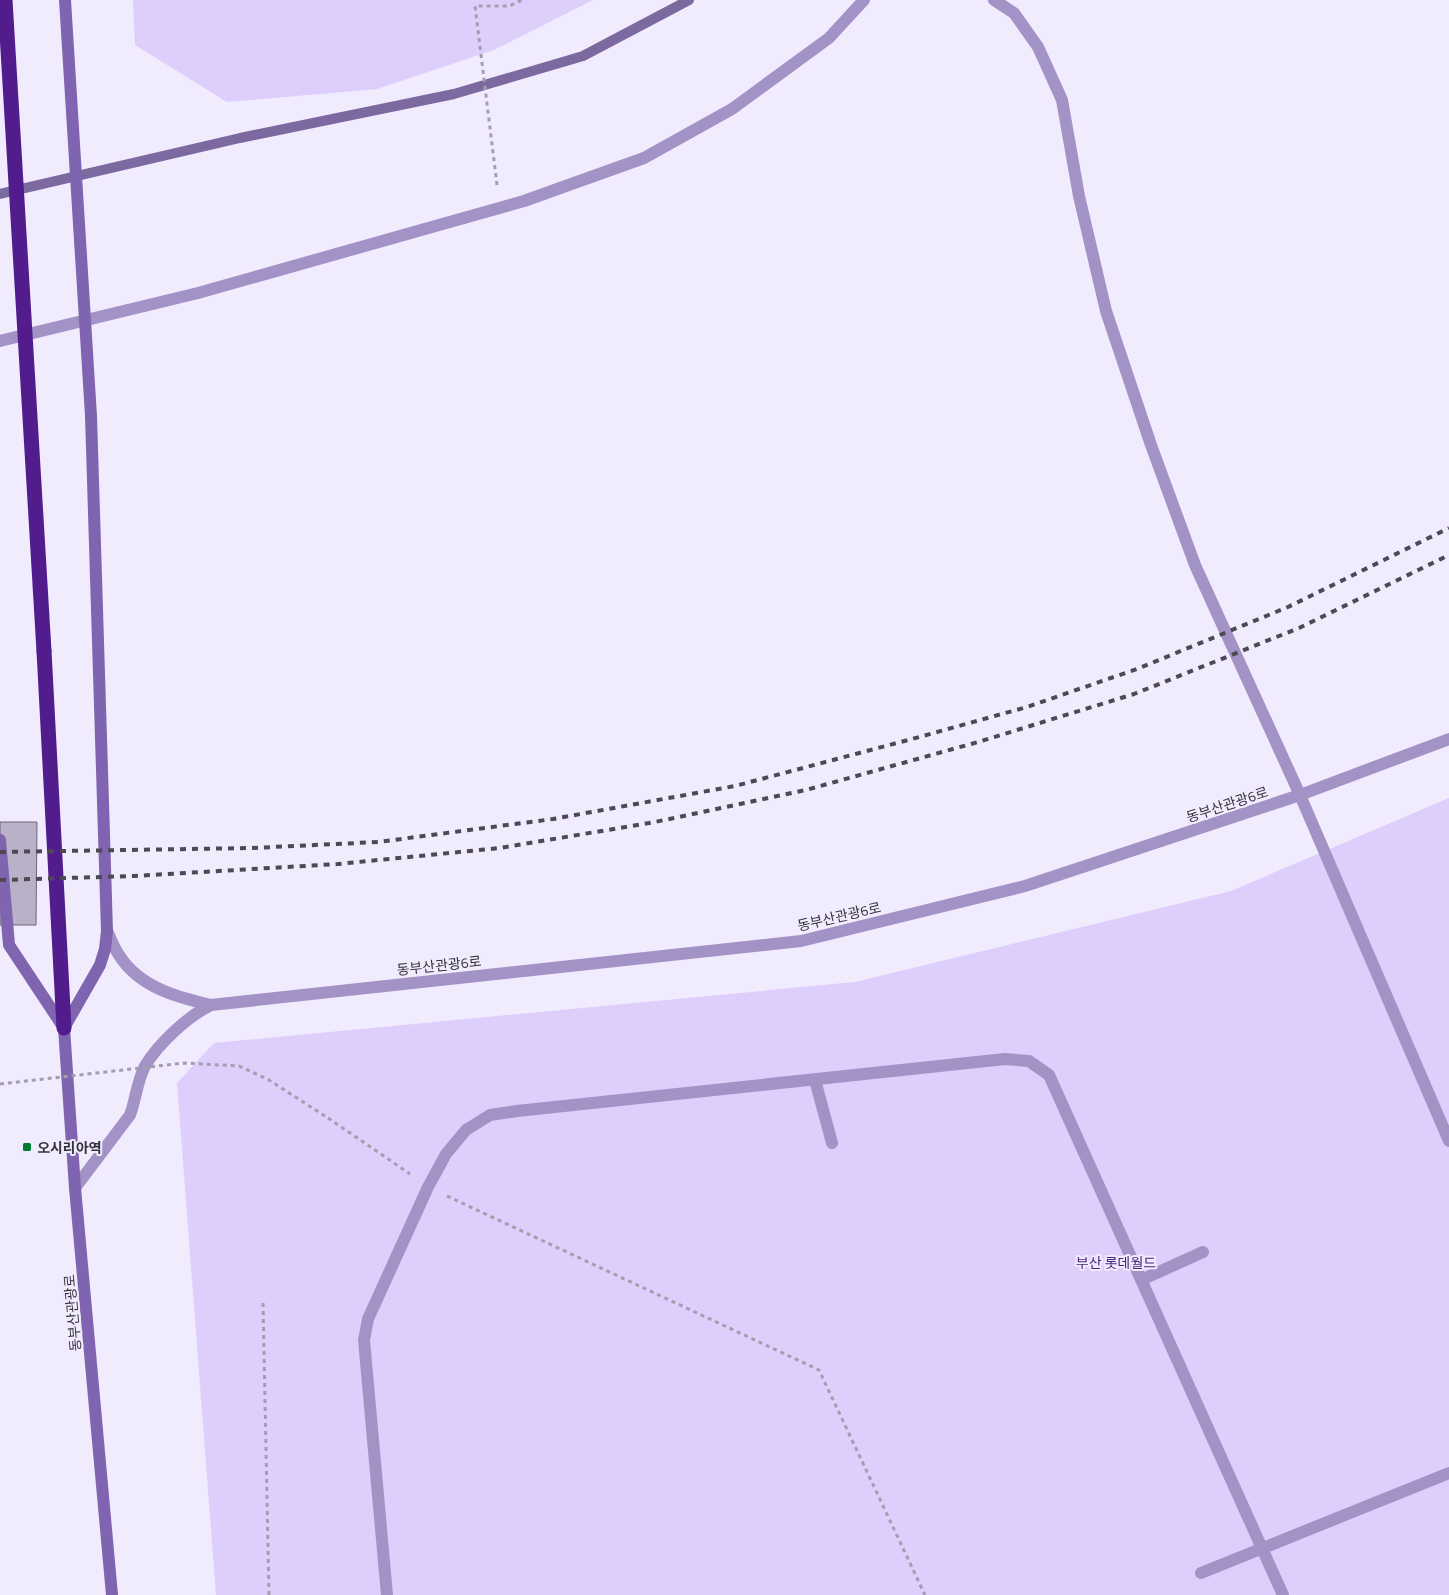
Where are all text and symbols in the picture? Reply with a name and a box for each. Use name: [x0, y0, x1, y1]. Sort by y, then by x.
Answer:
street label: 동부산관광6로: [1183, 781, 1271, 827]
street label: 동부산관광6로: [795, 896, 883, 936]
street label: 동부산관광6로: [396, 950, 483, 980]
place label: 오시리아역: [37, 1137, 101, 1158]
marker: 오시리아역: [21, 1141, 33, 1153]
park label: 부산 롯데월드: [1076, 1252, 1156, 1273]
street label: 동부산관광로: [58, 1273, 86, 1352]

